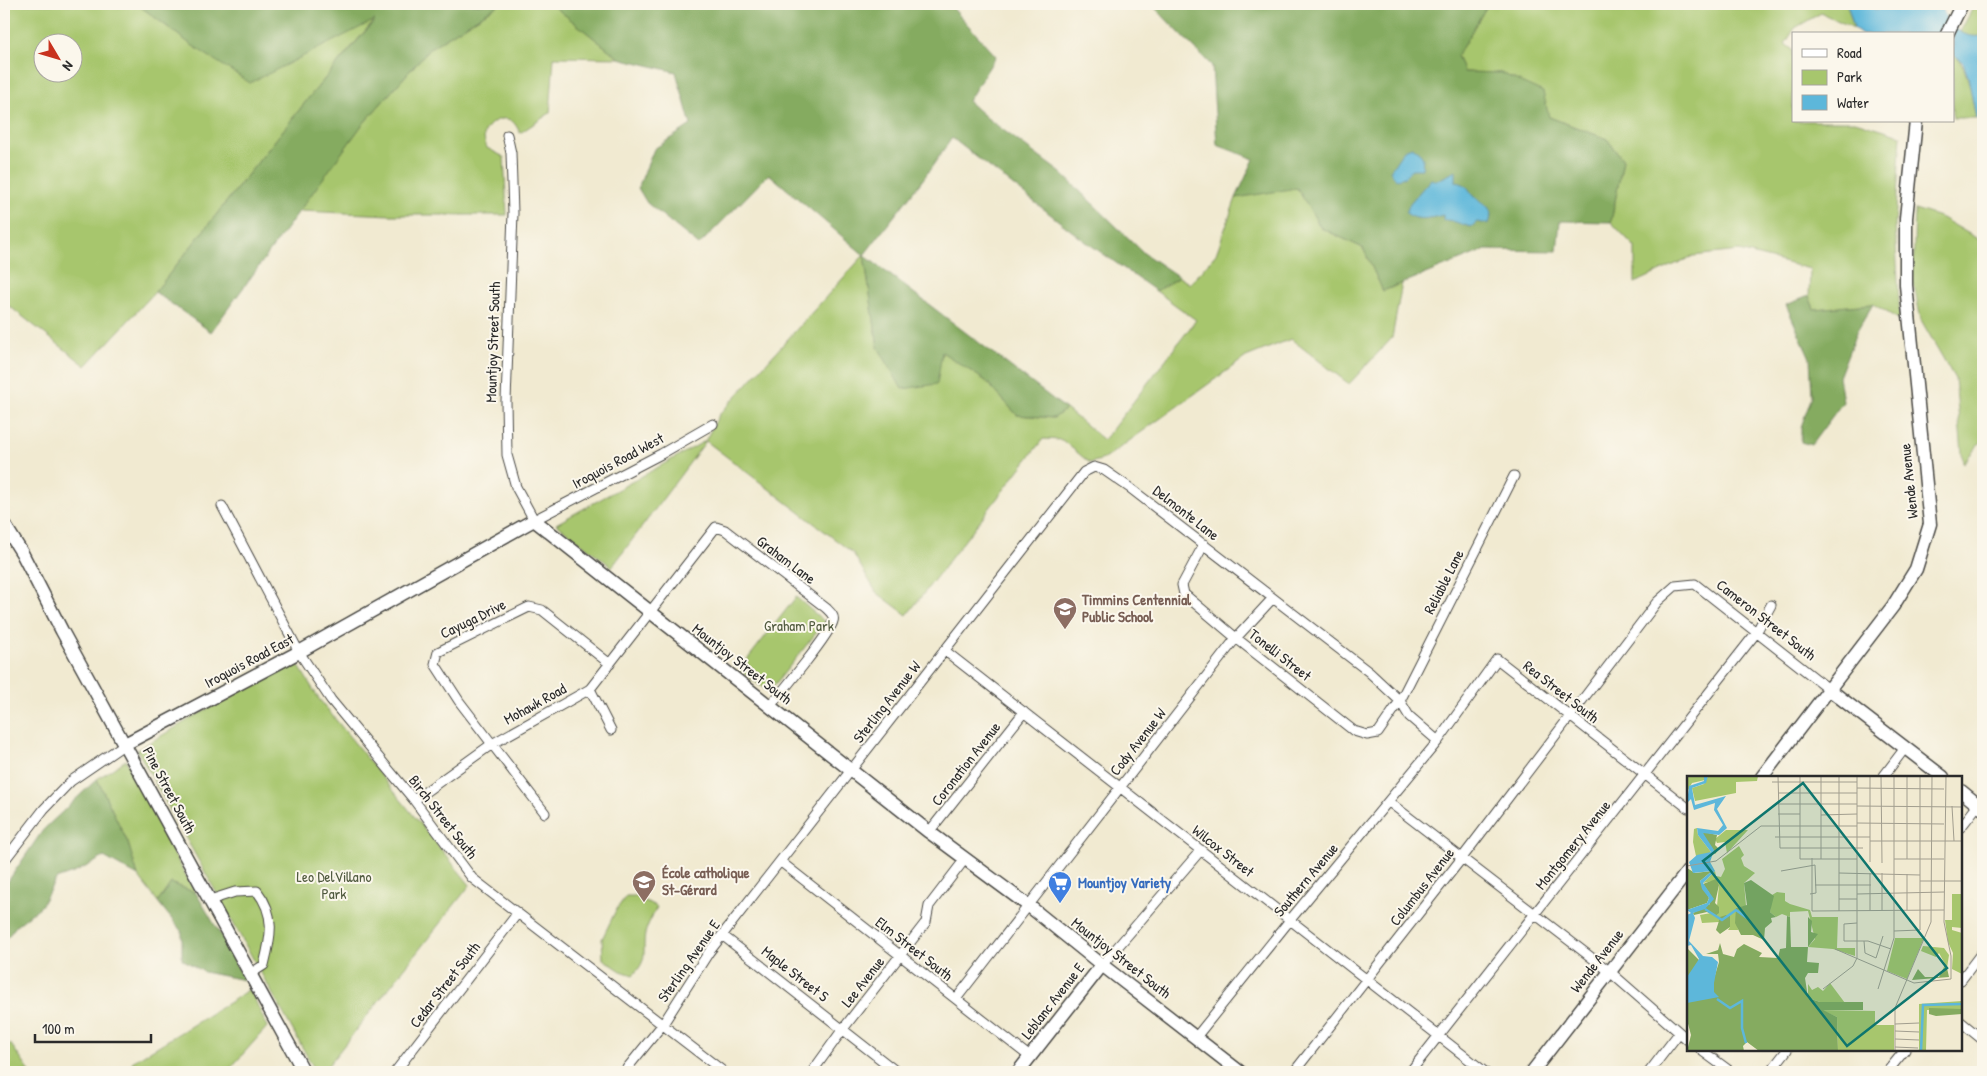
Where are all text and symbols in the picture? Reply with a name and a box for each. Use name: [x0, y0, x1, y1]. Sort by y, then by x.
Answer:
north arrow: [32, 32, 82, 82]
legend: [1792, 32, 1954, 122]
text: Road: [1837, 42, 1862, 63]
text: N: [59, 58, 78, 76]
text: Park: [1837, 66, 1862, 87]
text: Water: [1837, 92, 1869, 113]
street label: Mountjoy Street South: [480, 281, 505, 403]
street label: Iroquois Road West: [568, 427, 668, 494]
street label: Wende Avenue: [1894, 442, 1923, 520]
street label: Delmonte Lane: [1149, 480, 1224, 545]
street label: Graham Lane: [752, 530, 820, 589]
street label: Reliable Lane: [1418, 546, 1469, 618]
street label: Cameron Street South: [1712, 574, 1820, 665]
place label: Timmins Centennial Public School: [1081, 589, 1192, 627]
street label: Cayuga Drive: [436, 594, 509, 643]
school or university icon: Timmins Centennial Public School: [1052, 596, 1078, 630]
park label: Graham Park: [764, 615, 834, 636]
street label: Mountjoy Street South: [688, 618, 796, 709]
street label: Tonelli Street: [1245, 624, 1317, 686]
street label: Iroquois Road East: [200, 628, 298, 693]
street label: Rea Street South: [1519, 655, 1604, 728]
street label: Sterling Avenue W: [848, 656, 926, 747]
street label: Mohawk Road: [500, 678, 570, 729]
street label: Cody Avenue W: [1105, 703, 1171, 780]
street label: Coronation Avenue: [926, 717, 1005, 810]
street label: Pine Street South: [138, 743, 201, 837]
street label: Birch Street South: [404, 770, 483, 863]
inset map: [1687, 776, 1962, 1051]
street label: Montgomery Avenue: [1530, 796, 1615, 894]
street label: Wilcox Street: [1188, 820, 1259, 882]
street label: Southern Avenue: [1269, 838, 1343, 921]
street label: Columbus Avenue: [1384, 843, 1459, 930]
place label: École catholique St-Gérard: [662, 862, 749, 900]
park label: Leo DelVillano Park: [296, 866, 372, 904]
school or university icon: École catholique St-Gérard: [631, 869, 657, 903]
supermarket icon: Mountjoy Variety: [1047, 870, 1073, 904]
place label: Mountjoy Variety: [1078, 872, 1172, 894]
street label: Elm Street South: [871, 912, 957, 986]
street label: Mountjoy Street South: [1067, 912, 1175, 1003]
street label: Sterling Avenue E: [652, 915, 725, 1006]
street label: Wende Avenue: [1565, 925, 1628, 997]
street label: Cedar Street South: [404, 937, 485, 1032]
street label: Maple Street S: [757, 941, 833, 1007]
street label: Lee Avenue: [836, 952, 889, 1011]
street label: Leblanc Avenue E: [1016, 958, 1089, 1043]
scale bar: [35, 1011, 151, 1043]
text: 100 m: [42, 1018, 75, 1039]

